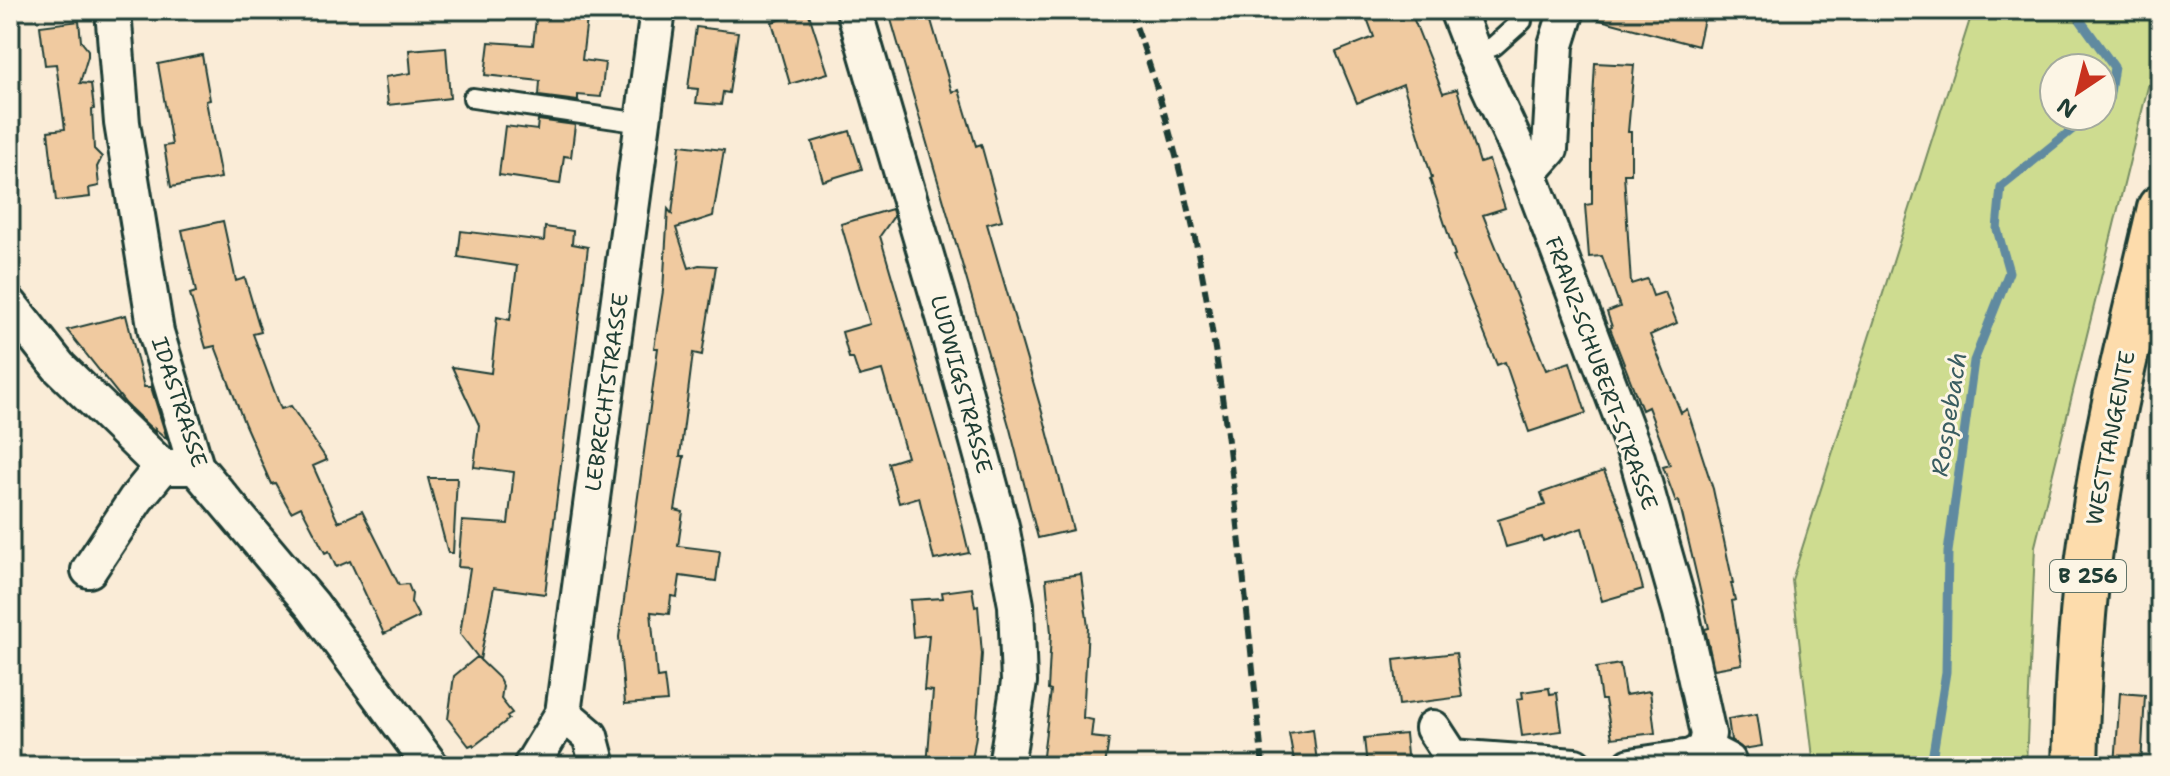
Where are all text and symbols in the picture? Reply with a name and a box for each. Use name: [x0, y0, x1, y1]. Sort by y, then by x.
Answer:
north arrow: [2038, 52, 2118, 132]
text: N: [2051, 91, 2082, 125]
street label: FRANZ-SCHUBERT-STRASSE: [1539, 232, 1665, 514]
street label: LEBRECHTSTRASSE: [578, 291, 635, 493]
street label: LUDWIGSTRASSE: [924, 292, 999, 477]
street label: IDASTRASSE: [145, 333, 214, 471]
street label: WESTTANGENTE: [2079, 348, 2142, 528]
water label: Rospebach: [1923, 350, 1975, 478]
road number: B 256: [2050, 560, 2126, 592]

